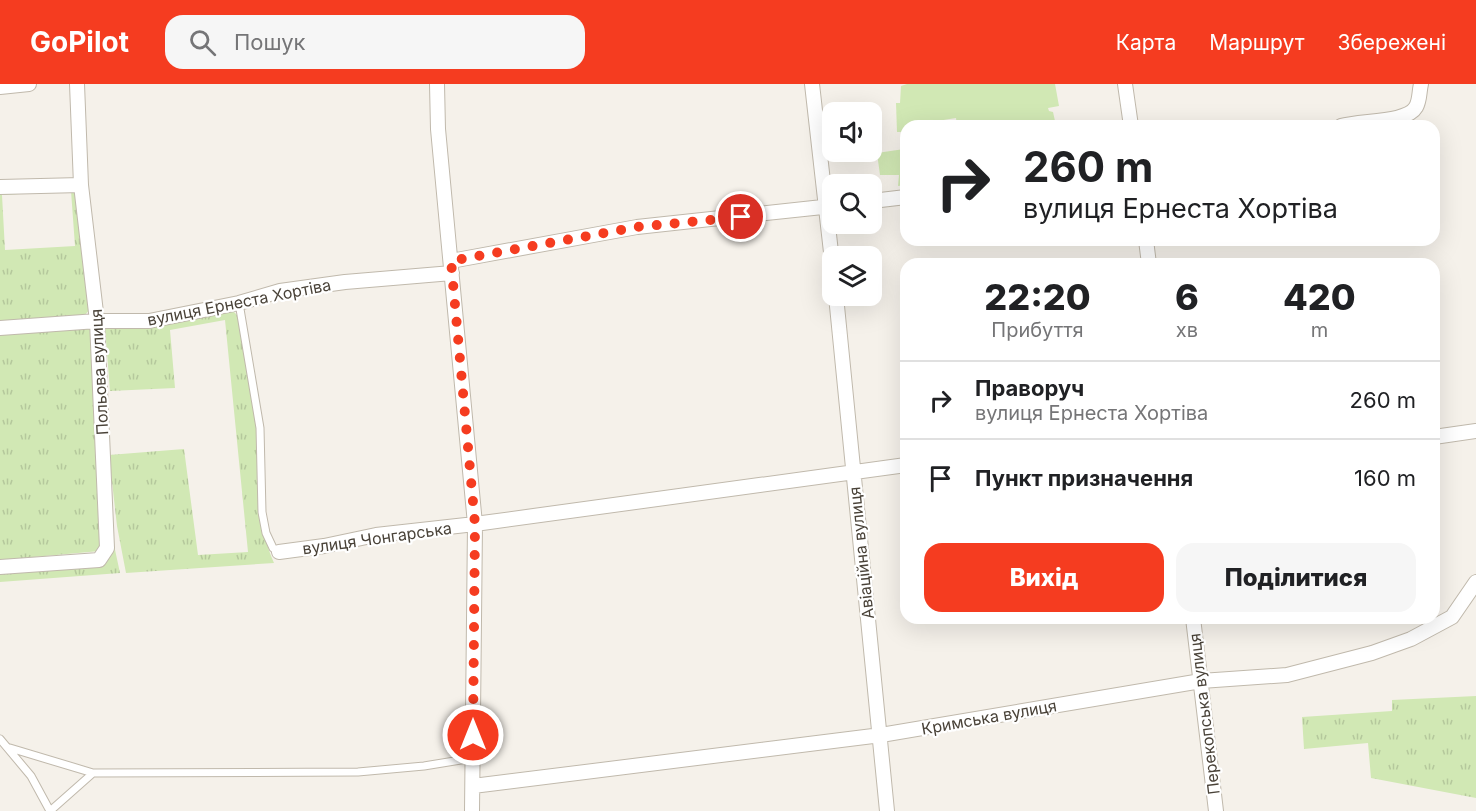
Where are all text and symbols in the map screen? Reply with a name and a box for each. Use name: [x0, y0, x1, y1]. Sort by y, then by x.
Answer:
search box: [165, 15, 585, 69]
text: GoPilot: [30, 25, 129, 59]
icon: search: [186, 26, 219, 59]
text: Пошук: [234, 29, 306, 55]
text: Карта: [1116, 30, 1176, 55]
text: Маршрут: [1209, 30, 1304, 55]
text: Збережені: [1337, 30, 1446, 55]
map controls: [822, 102, 882, 306]
button: sound: [822, 102, 882, 162]
text: 260 m: [1023, 141, 1153, 192]
icon: right: [924, 144, 1002, 222]
button: search: [822, 174, 882, 234]
pin: [715, 191, 766, 242]
text: вулиця Ернеста Хортіва: [1023, 192, 1338, 225]
icon: arrive: [724, 200, 757, 233]
button: layers: [822, 246, 882, 306]
street label: вулиця Ернеста Хортіва: [145, 274, 333, 330]
text: 22:20: [984, 275, 1091, 319]
text: 6: [1175, 275, 1199, 319]
text: 420: [1283, 275, 1356, 319]
street label: Польова вулиця: [86, 308, 112, 436]
text: Прибуття: [991, 318, 1084, 342]
text: хв: [1176, 318, 1198, 342]
text: m: [1311, 318, 1328, 342]
text: Праворуч: [975, 375, 1084, 401]
icon: right: [924, 384, 957, 417]
text: 260 m: [1350, 387, 1416, 413]
text: вулиця Ернеста Хортіва: [975, 401, 1208, 425]
icon: arrive: [924, 462, 957, 495]
text: Пункт призначення: [975, 465, 1193, 491]
text: 160 m: [1354, 465, 1416, 491]
street label: Авіаційна вулиця: [844, 486, 878, 620]
street label: вулиця Чонгарська: [301, 518, 453, 558]
button: Вихід: [924, 543, 1164, 612]
button: Поділитися: [1176, 543, 1416, 612]
street label: Перекопська вулиця: [1184, 632, 1224, 796]
street label: Кримська вулиця: [920, 695, 1058, 739]
position arrow: [441, 703, 505, 767]

